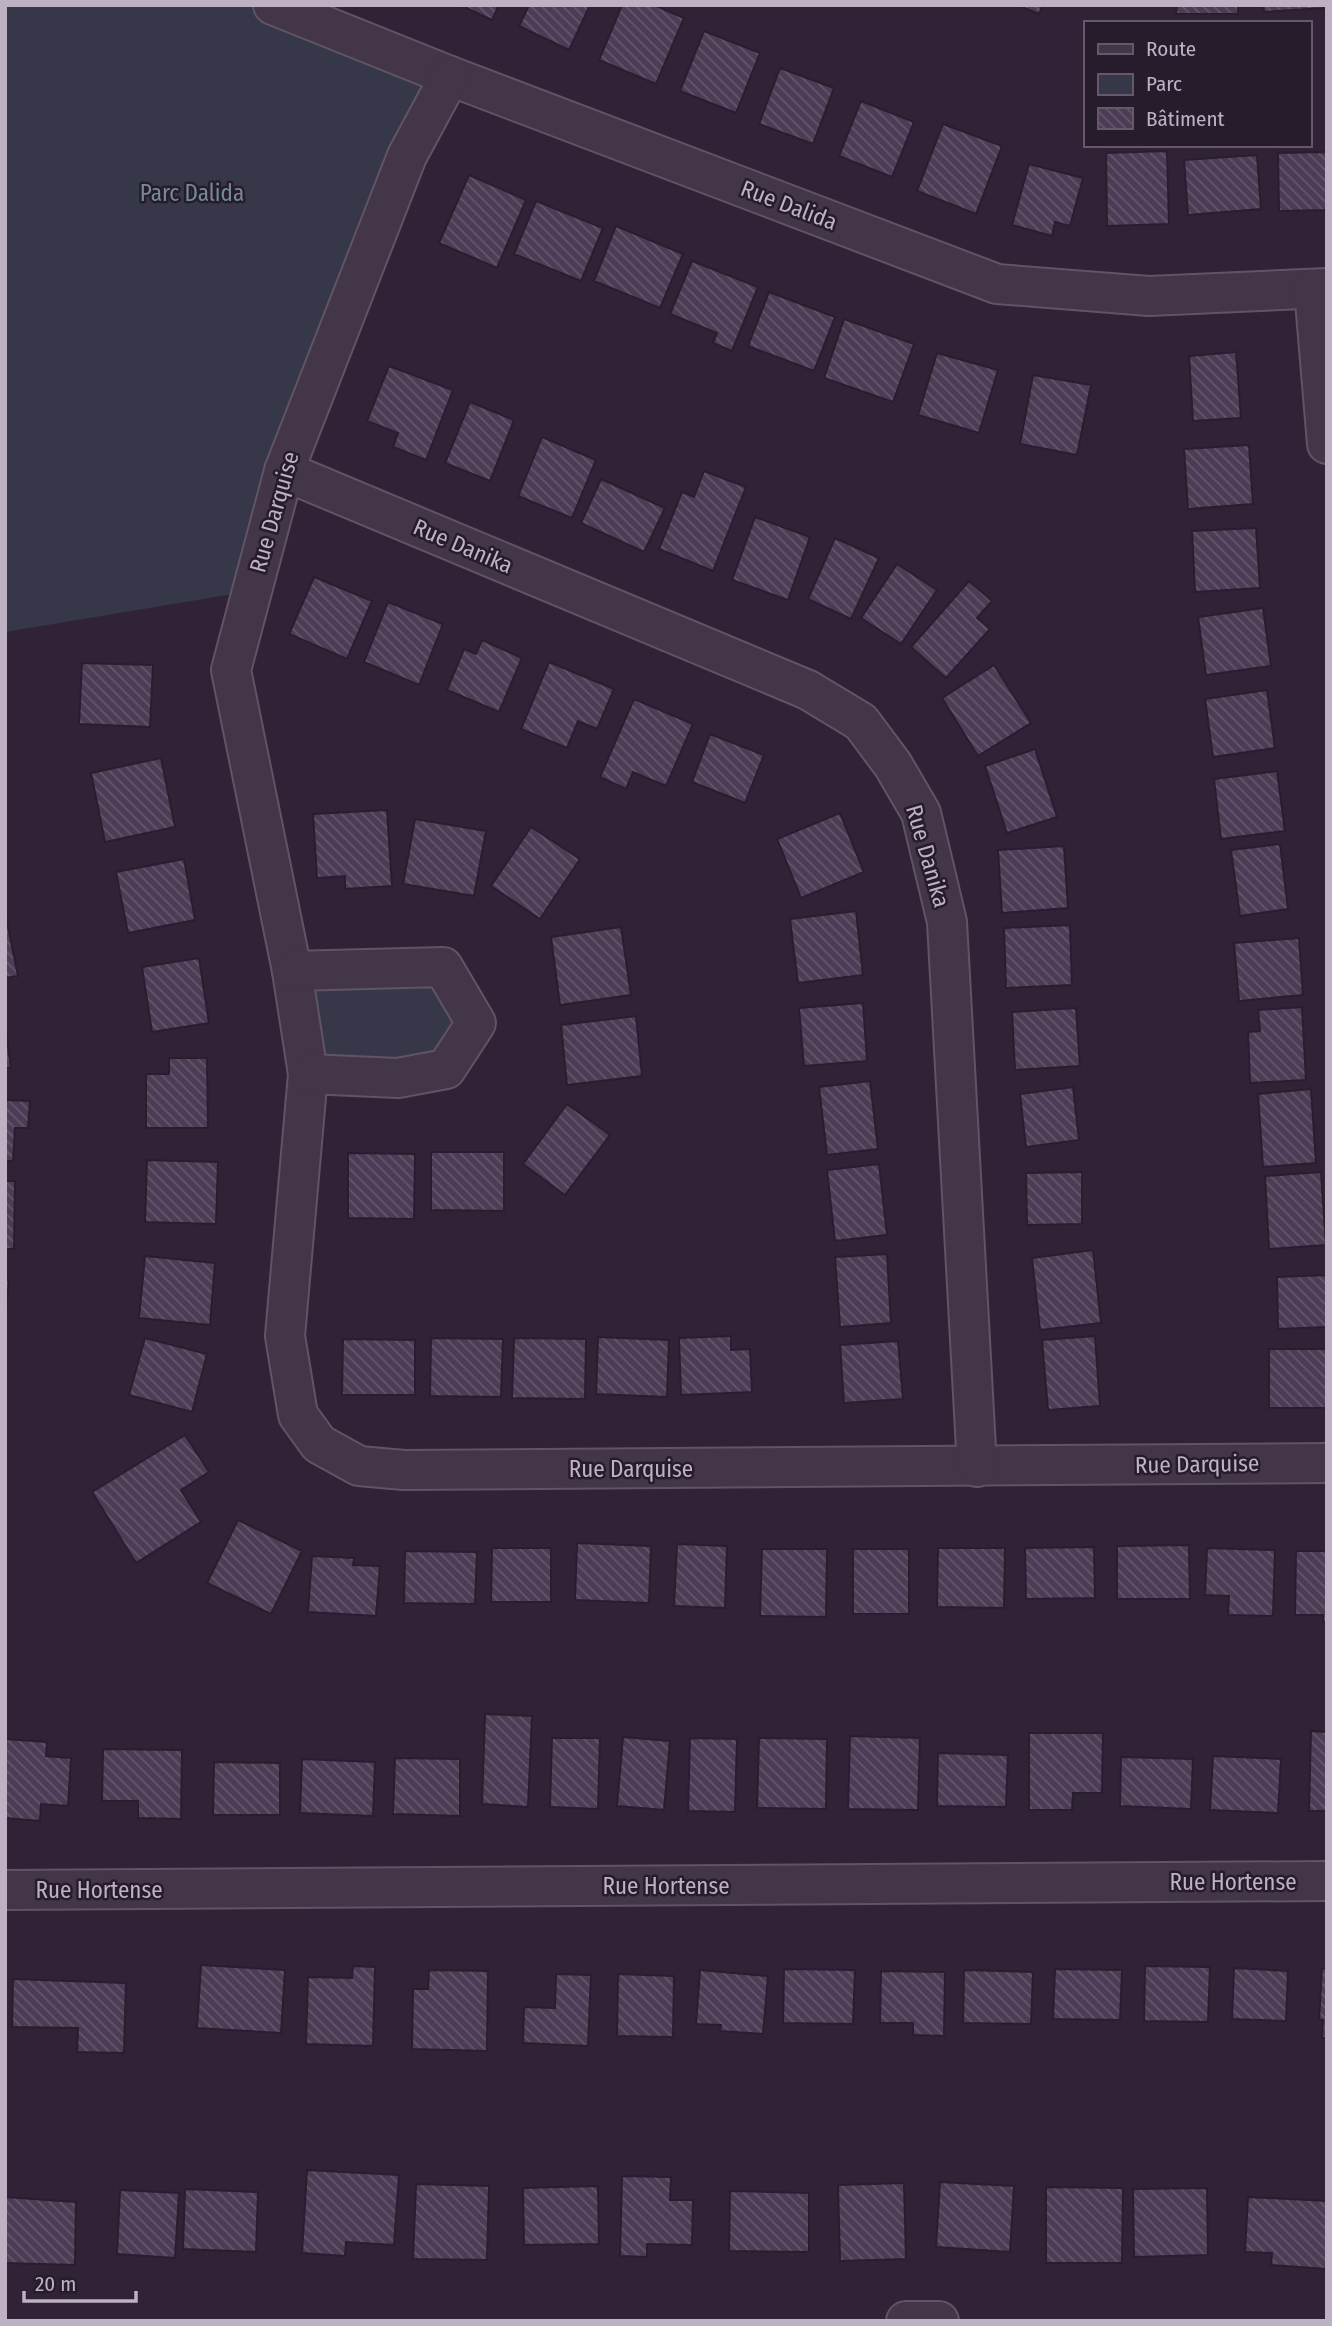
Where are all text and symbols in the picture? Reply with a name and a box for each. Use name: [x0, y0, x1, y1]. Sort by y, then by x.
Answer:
legend: [1084, 21, 1311, 147]
text: Route: [1146, 36, 1196, 62]
text: Parc: [1146, 71, 1182, 97]
text: Bâtiment: [1146, 106, 1225, 132]
street label: Rue Dalida: [737, 174, 841, 236]
park label: Parc Dalida: [140, 179, 244, 207]
street label: Rue Darquise: [243, 448, 305, 576]
street label: Rue Danika: [409, 513, 517, 579]
street label: Rue Danika: [900, 802, 956, 910]
street label: Rue Darquise: [1135, 1449, 1259, 1479]
street label: Rue Darquise: [569, 1455, 693, 1483]
street label: Rue Hortense: [1169, 1868, 1297, 1896]
street label: Rue Hortense: [602, 1872, 730, 1900]
street label: Rue Hortense: [35, 1876, 163, 1904]
scale bar: [24, 2260, 136, 2304]
text: 20 m: [35, 2271, 76, 2297]

